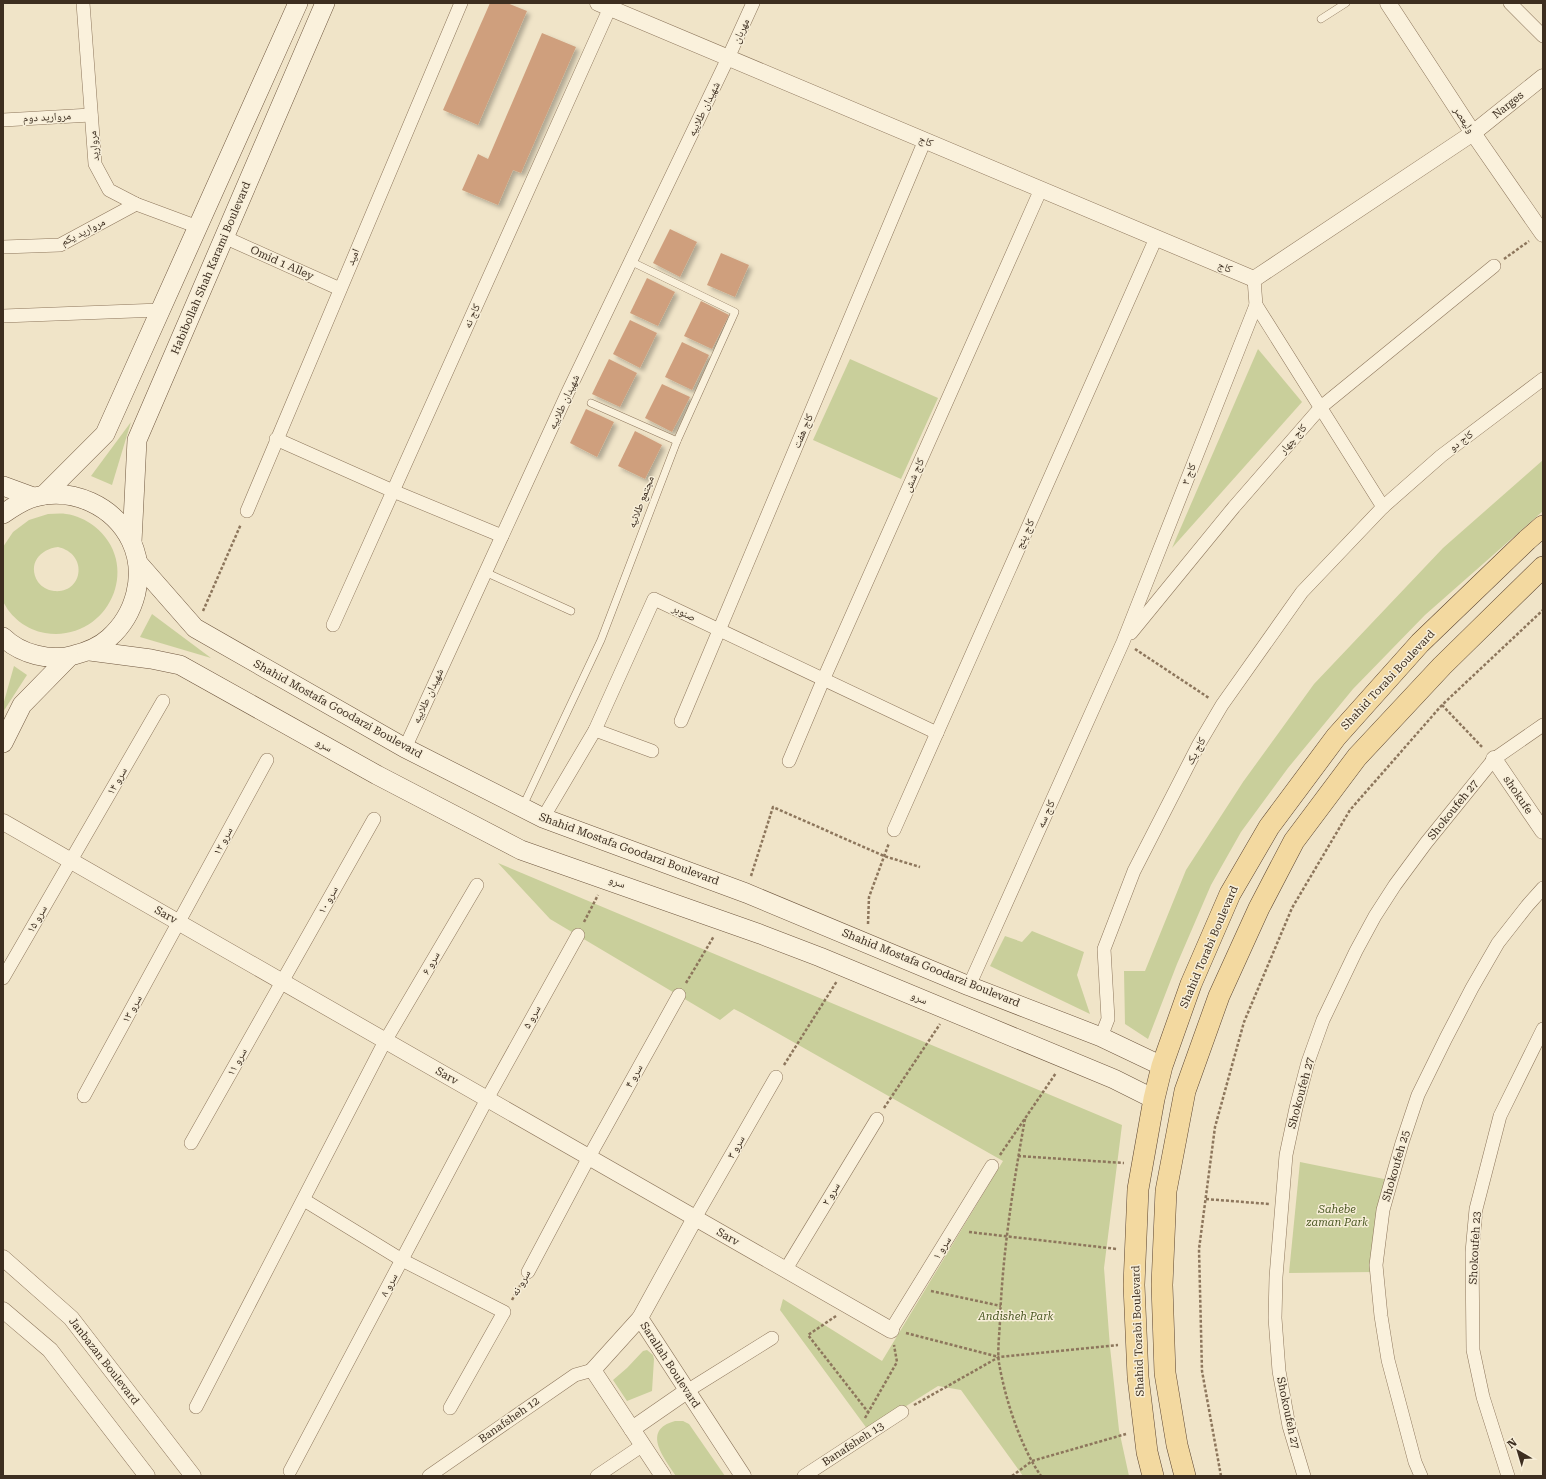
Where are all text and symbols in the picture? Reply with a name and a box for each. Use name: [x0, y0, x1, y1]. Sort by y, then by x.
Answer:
street label: مهربان: [730, 17, 752, 45]
street label: شهیدان طلاییه: [685, 80, 723, 138]
street label: Narges: [1490, 89, 1526, 121]
street label: ولیعصر: [1450, 103, 1477, 136]
street label: مروارید دوم: [23, 109, 71, 125]
street label: مروارید: [86, 130, 102, 162]
street label: کاج: [917, 132, 936, 150]
street label: Habibollah Shah Karami Boulevard: [169, 180, 253, 356]
street label: مروارید یکم: [59, 215, 108, 250]
street label: Omid 1 Alley: [248, 243, 316, 283]
street label: امید: [344, 247, 362, 267]
street label: کاج: [1216, 258, 1235, 276]
street label: کاج نه: [461, 301, 483, 330]
street label: شهیدان طلاییه: [546, 372, 582, 432]
street label: کاج هفت: [790, 412, 816, 450]
street label: کاج چهار: [1276, 421, 1310, 457]
street label: کاج دو: [1446, 427, 1476, 454]
street label: کاج شش: [901, 456, 927, 494]
street label: کاج ۳: [1179, 461, 1199, 487]
street label: مجتمع طلائیه: [625, 474, 657, 530]
street label: کاج پنج: [1013, 517, 1038, 551]
street label: صنوبر: [669, 601, 698, 624]
street label: Shahid Torabi Boulevard: [1338, 627, 1438, 733]
street label: Shahid Mostafa Goodarzi Boulevard: [251, 657, 425, 761]
street label: شهیدان طلاییه: [410, 666, 446, 726]
street label: سرو: [313, 735, 335, 755]
street label: کاج یک: [1183, 735, 1209, 767]
street label: سرو ۱۴: [104, 765, 130, 797]
street label: shokufe: [1501, 773, 1535, 817]
street label: Shokoufeh 27: [1425, 777, 1481, 843]
street label: کاج سه: [1034, 798, 1058, 830]
street label: Shahid Mostafa Goodarzi Boulevard: [537, 810, 721, 888]
street label: سرو ۱۲: [210, 825, 236, 857]
street label: سرو: [607, 873, 627, 891]
street label: سرو ۱۰: [315, 884, 341, 916]
street label: Shahid Torabi Boulevard: [1177, 884, 1241, 1010]
street label: سرو ۱۵: [24, 903, 50, 935]
street label: Sarv: [152, 903, 180, 927]
street label: Shahid Mostafa Goodarzi Boulevard: [840, 926, 1022, 1010]
street label: سرو ۶: [419, 949, 443, 977]
street label: سرو: [909, 989, 929, 1007]
street label: سرو ۱۳: [119, 993, 145, 1025]
street label: سرو ۵: [520, 1003, 544, 1031]
street label: سرو ۱۱: [224, 1046, 250, 1078]
street label: Shokoufeh 27: [1285, 1056, 1317, 1130]
street label: سرو ۴: [622, 1062, 646, 1090]
street label: Sarv: [433, 1064, 461, 1088]
street label: Shokoufeh 25: [1380, 1129, 1412, 1203]
street label: سرو ۳: [724, 1133, 748, 1161]
street label: سرو ۲: [819, 1180, 843, 1208]
park label: Sahebe zaman Park: [1306, 1203, 1368, 1229]
street label: Shokoufeh 23: [1467, 1211, 1483, 1285]
street label: Sarv: [714, 1225, 742, 1249]
street label: سرو ۱: [930, 1234, 954, 1262]
street label: Shahid Torabi Boulevard: [1129, 1265, 1147, 1397]
street label: سرو نه: [508, 1268, 534, 1298]
street label: سرو ۸: [377, 1271, 401, 1299]
park label: Andisheh Park: [977, 1310, 1054, 1323]
street label: Janbazan Boulevard: [66, 1315, 142, 1407]
street label: Sarallah Boulevard: [637, 1320, 703, 1410]
street label: Shokoufeh 27: [1274, 1376, 1302, 1450]
street label: Banafsheh 12: [476, 1394, 542, 1446]
street label: Banafsheh 13: [820, 1419, 886, 1469]
north arrow: [1498, 1431, 1538, 1471]
text: N: [1505, 1435, 1520, 1451]

